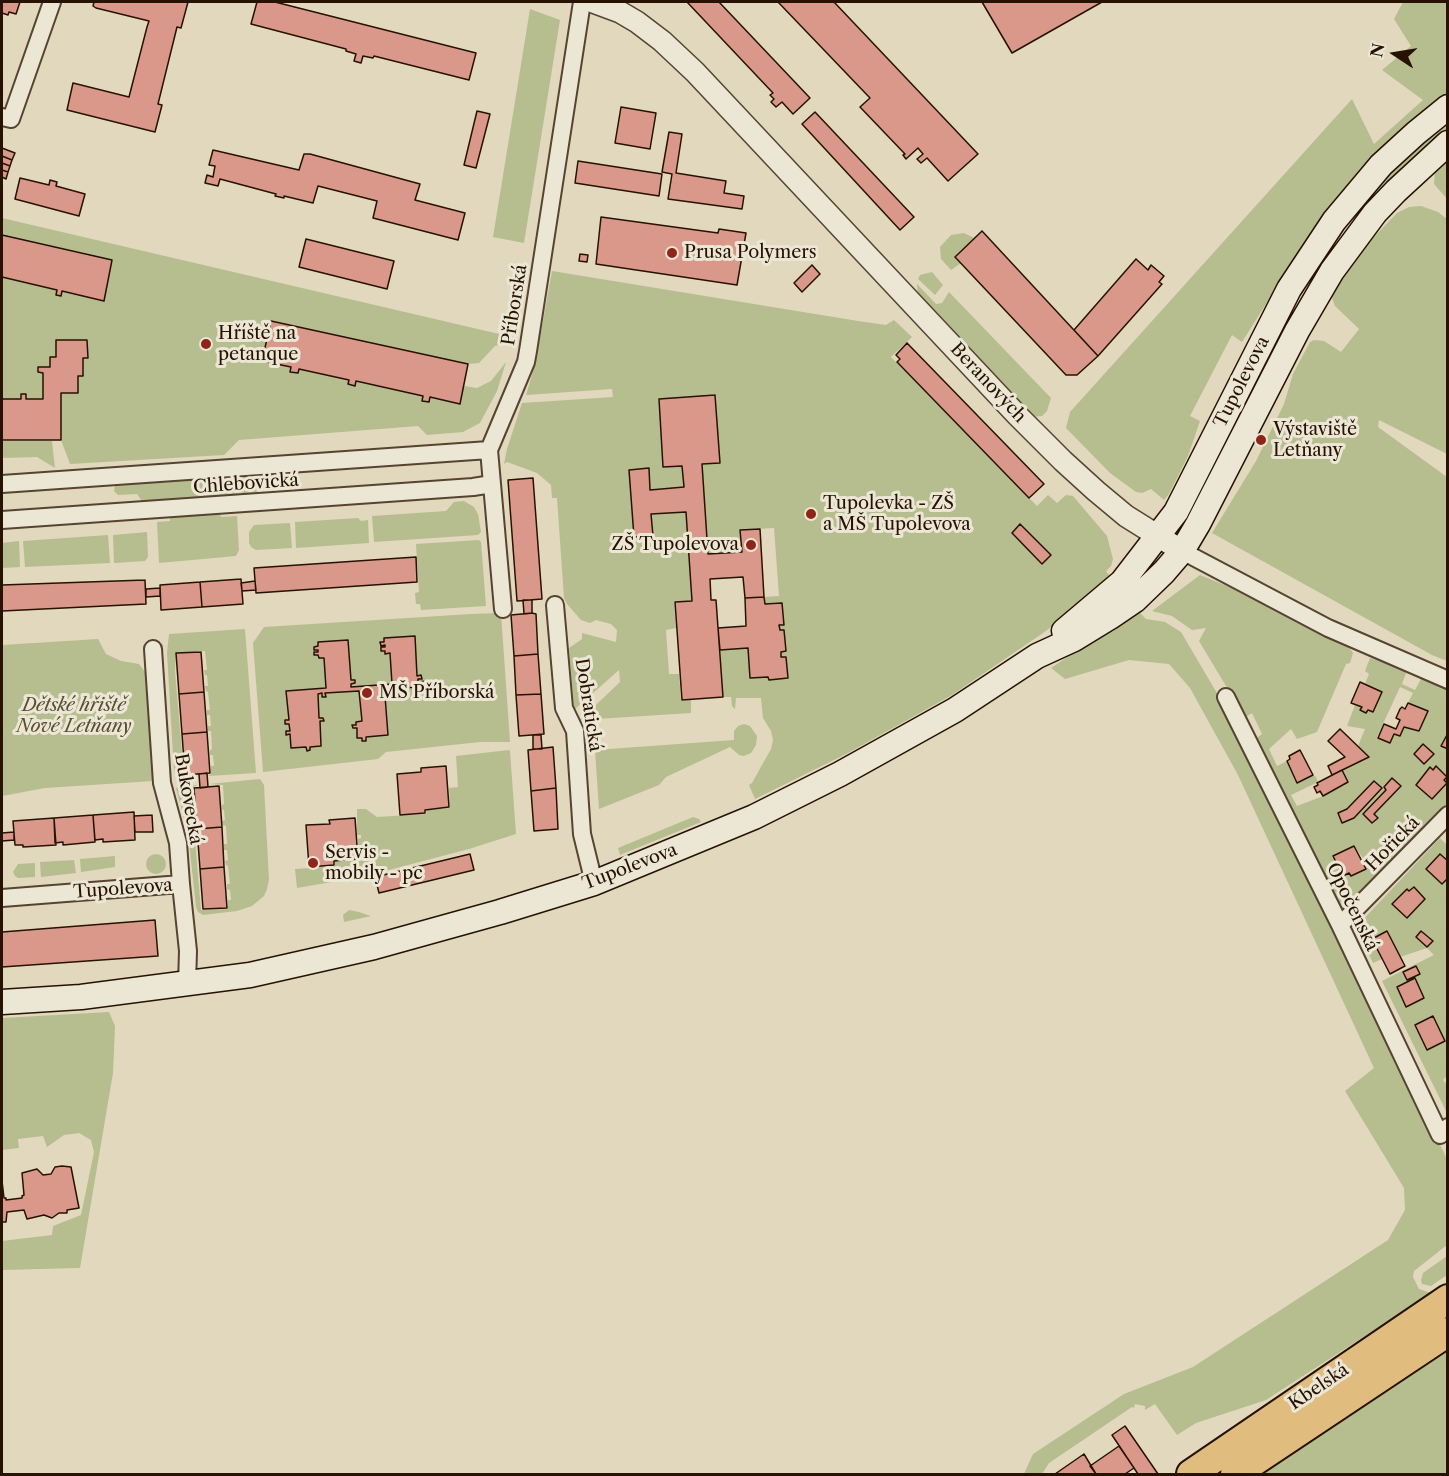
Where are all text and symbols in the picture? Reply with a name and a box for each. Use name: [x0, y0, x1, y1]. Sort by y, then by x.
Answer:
north arrow: [1365, 24, 1425, 84]
text: N: [1366, 41, 1389, 59]
place label: Prusa Polymers: [684, 242, 817, 264]
marker: Prusa Polymers: [665, 246, 679, 260]
street label: Příborská: [498, 263, 532, 347]
place label: Hříště na petanque: [218, 323, 298, 366]
street label: Tupolevova: [1210, 333, 1274, 431]
marker: Hříště na petanque: [199, 337, 213, 351]
street label: Beranových: [946, 339, 1030, 427]
place label: Výstaviště Letňany: [1273, 419, 1357, 462]
marker: Výstaviště Letňany: [1254, 433, 1268, 447]
street label: Chlebovická: [192, 470, 300, 498]
place label: Tupolevka - ZŠ a MŠ Tupolevova: [823, 493, 971, 536]
marker: Tupolevka - ZŠ a MŠ Tupolevova: [804, 507, 818, 521]
place label: ZŠ Tupolevova: [612, 534, 739, 556]
marker: ZŠ Tupolevova: [744, 538, 758, 552]
street label: Dobratická: [570, 657, 606, 753]
place label: MŠ Příborská: [379, 682, 495, 704]
marker: MŠ Příborská: [360, 686, 374, 700]
park label: Dětské hřiště Nové Letňany: [16, 695, 132, 738]
street label: Bukovecká: [169, 752, 207, 846]
street label: Hořická: [1362, 812, 1424, 876]
street label: Tupolevova: [580, 839, 680, 895]
place label: Servis - mobily - pc: [325, 842, 423, 884]
marker: Servis - mobily - pc: [306, 856, 320, 870]
street label: Opočenská: [1321, 859, 1383, 955]
street label: Tupolevova: [73, 875, 173, 903]
street label: Kbelská: [1285, 1359, 1353, 1415]

